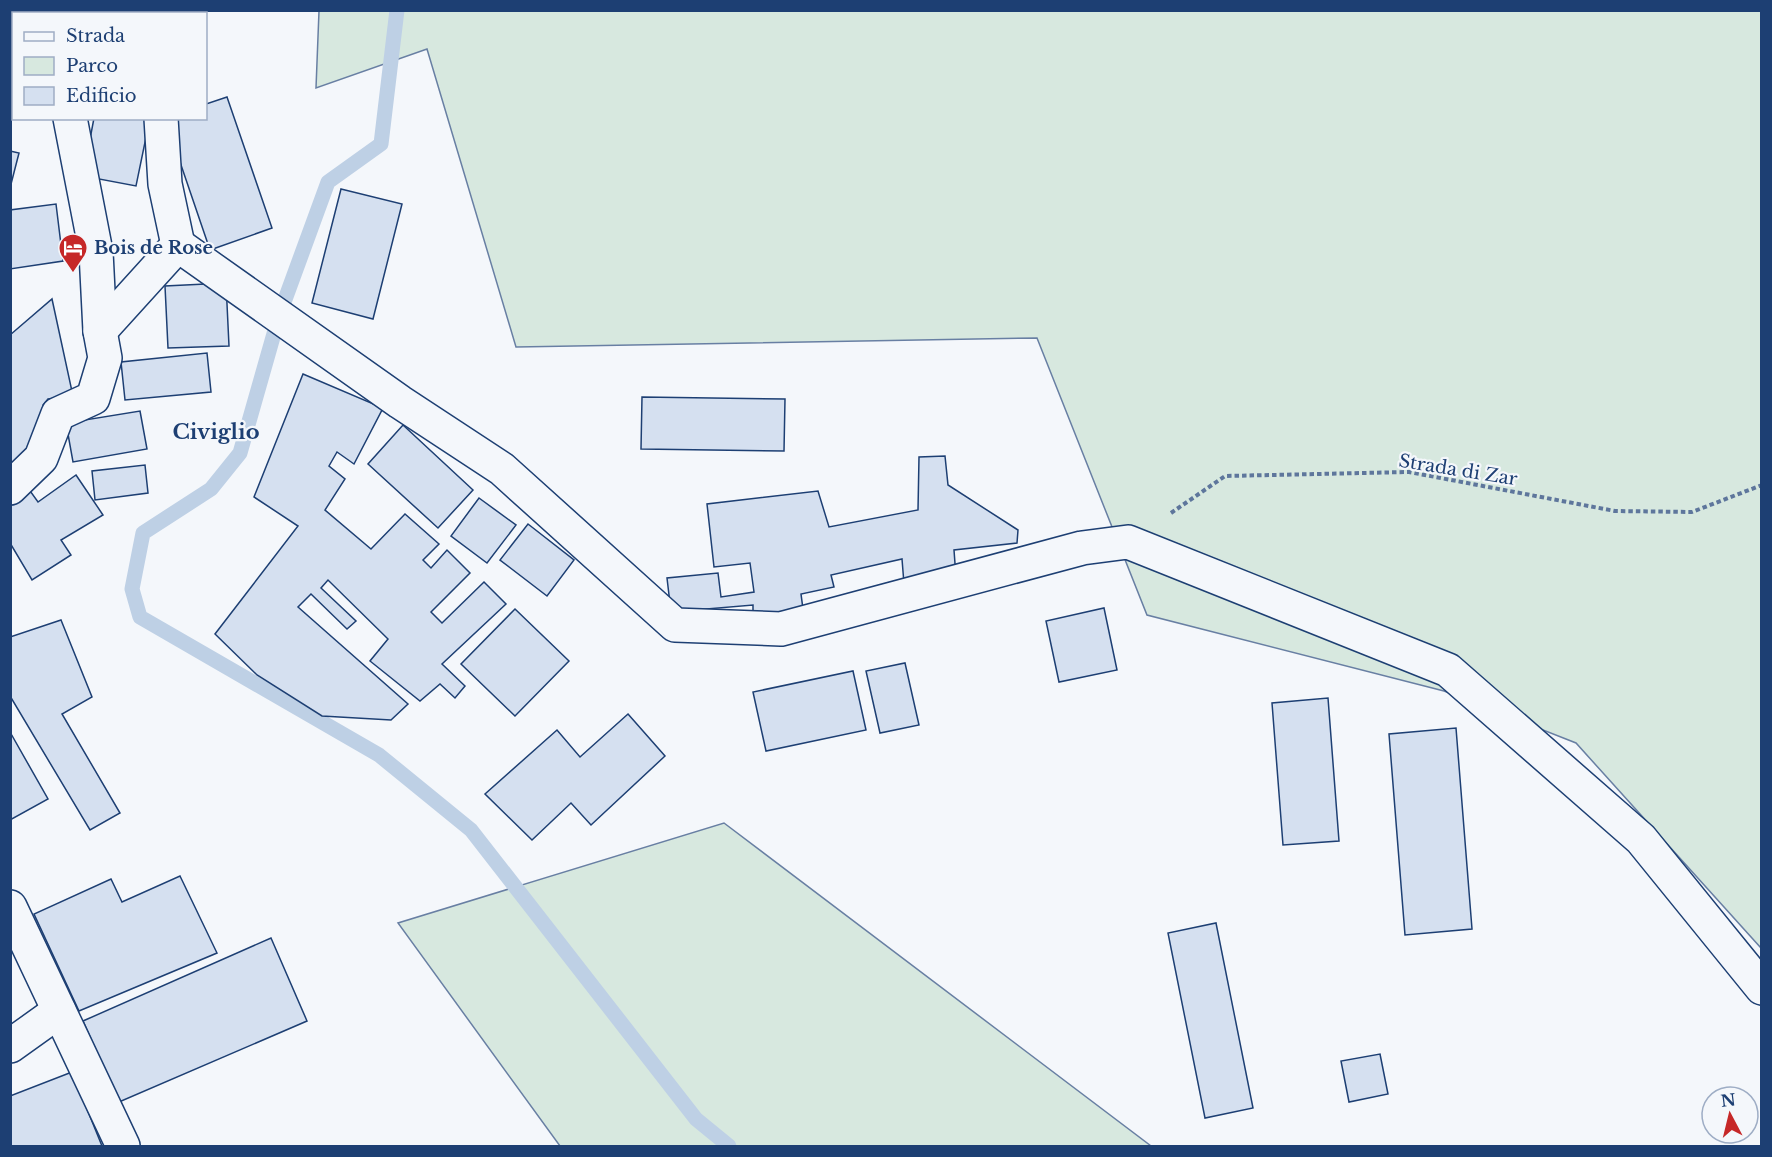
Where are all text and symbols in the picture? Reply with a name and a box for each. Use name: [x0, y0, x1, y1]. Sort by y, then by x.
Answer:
legend: [12, 12, 207, 120]
text: Strada: [66, 25, 125, 47]
text: Parco: [66, 55, 118, 77]
text: Edificio: [66, 85, 137, 107]
hotel icon: Bois de Rose: [57, 232, 89, 274]
place label: Bois de Rose: [94, 237, 213, 259]
district label: Civiglio: [172, 419, 260, 445]
street label: Strada di Zar: [1397, 450, 1519, 490]
north arrow: [1700, 1085, 1760, 1145]
text: N: [1719, 1089, 1737, 1111]

